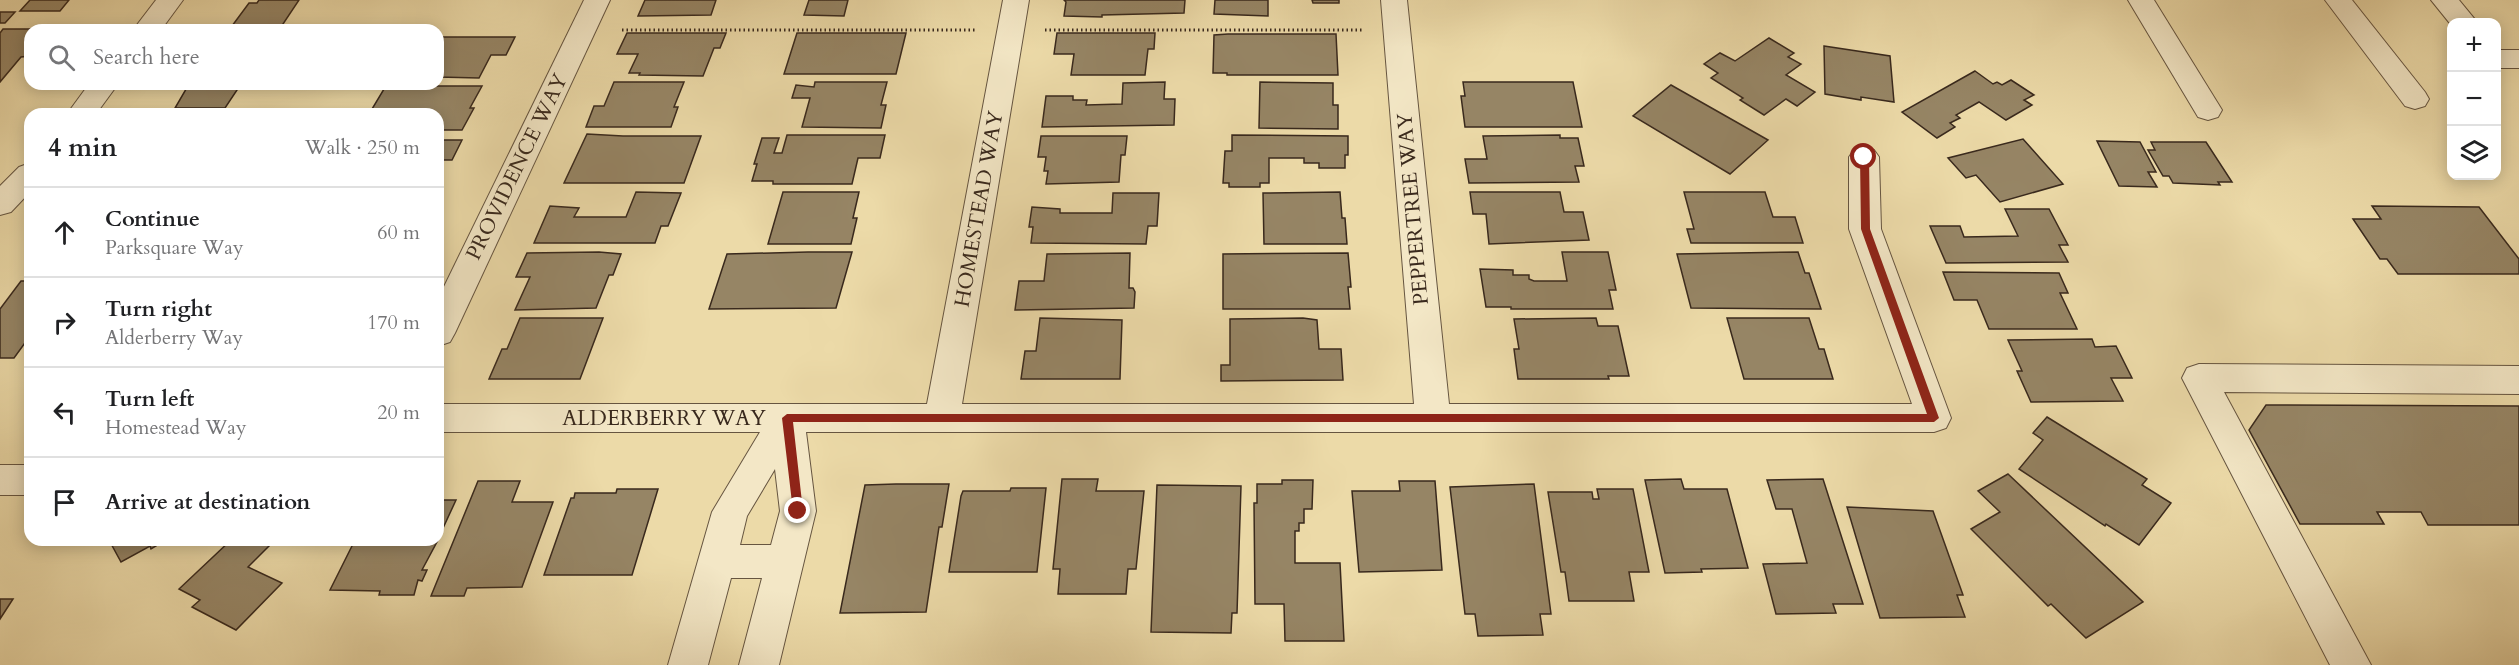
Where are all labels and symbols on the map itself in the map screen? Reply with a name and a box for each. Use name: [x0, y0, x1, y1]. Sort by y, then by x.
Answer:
street label: PROVIDENCE WAY: [459, 69, 575, 265]
street label: HOMESTEAD WAY: [947, 108, 1011, 309]
street label: PEPPERTREE WAY: [1390, 111, 1436, 306]
route start: [1850, 143, 1876, 169]
street label: ALDERBERRY WAY: [562, 404, 766, 433]
route end: [784, 497, 810, 523]

